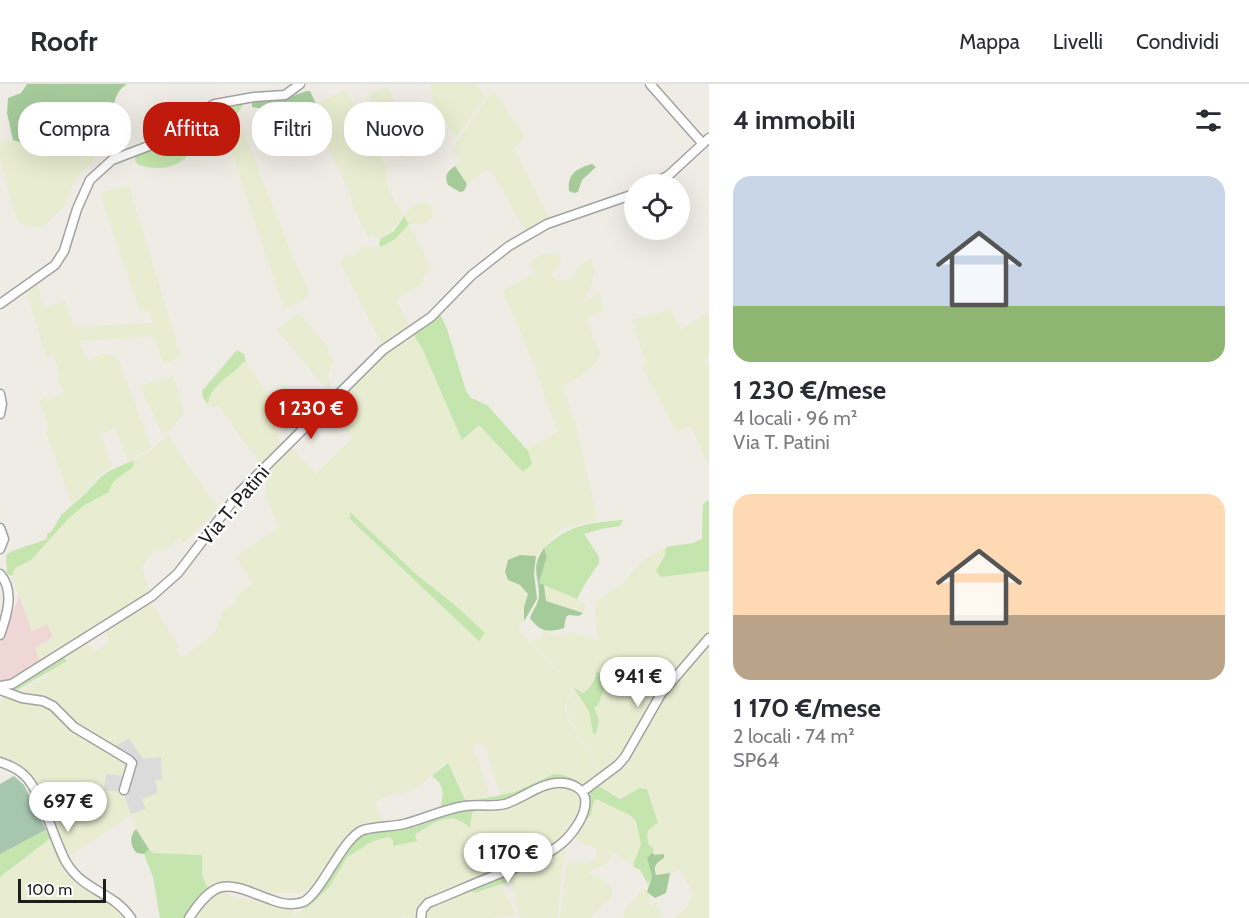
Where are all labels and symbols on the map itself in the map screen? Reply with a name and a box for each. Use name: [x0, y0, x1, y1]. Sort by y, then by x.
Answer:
pin: 1 230 €: [256, 389, 366, 440]
street label: Via T. Patini: [194, 460, 274, 550]
pin: 941 €: [596, 657, 680, 708]
pin: 697 €: [26, 782, 110, 833]
pin: 1 170 €: [453, 833, 563, 884]
scale bar: [18, 876, 106, 904]

